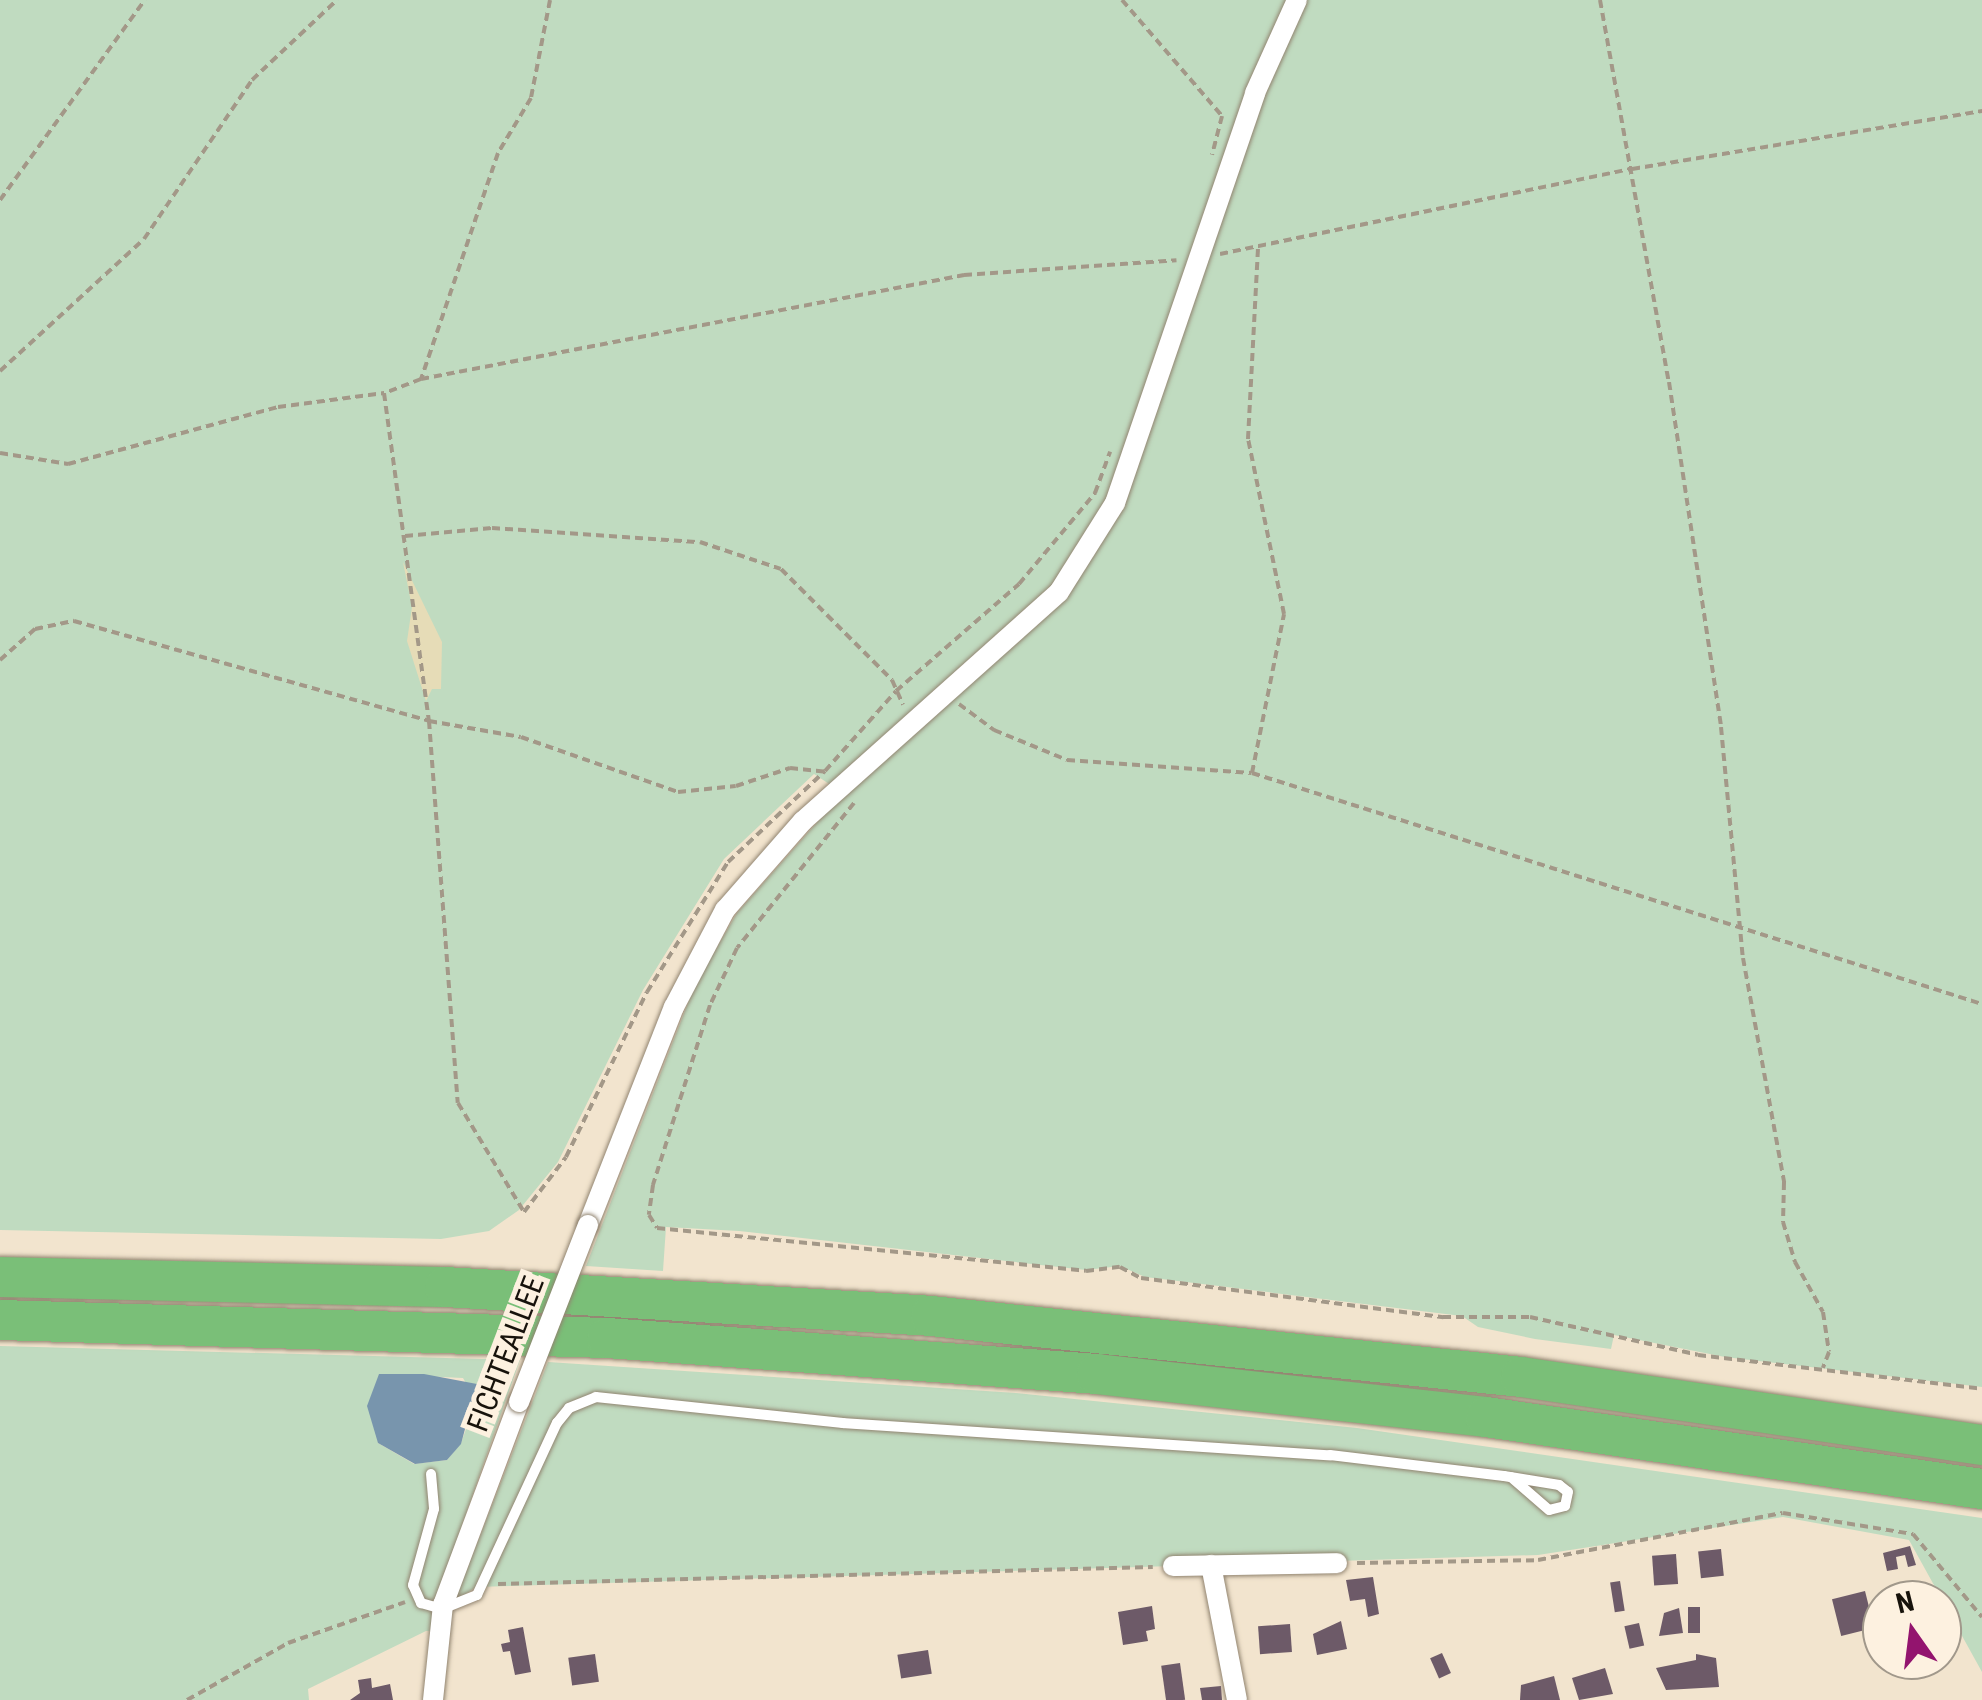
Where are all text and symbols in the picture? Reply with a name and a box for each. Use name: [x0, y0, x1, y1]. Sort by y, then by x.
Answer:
street label: FICHTEALLEE: [460, 1271, 552, 1437]
north arrow: [1862, 1580, 1962, 1680]
text: N: [1893, 1584, 1917, 1620]

